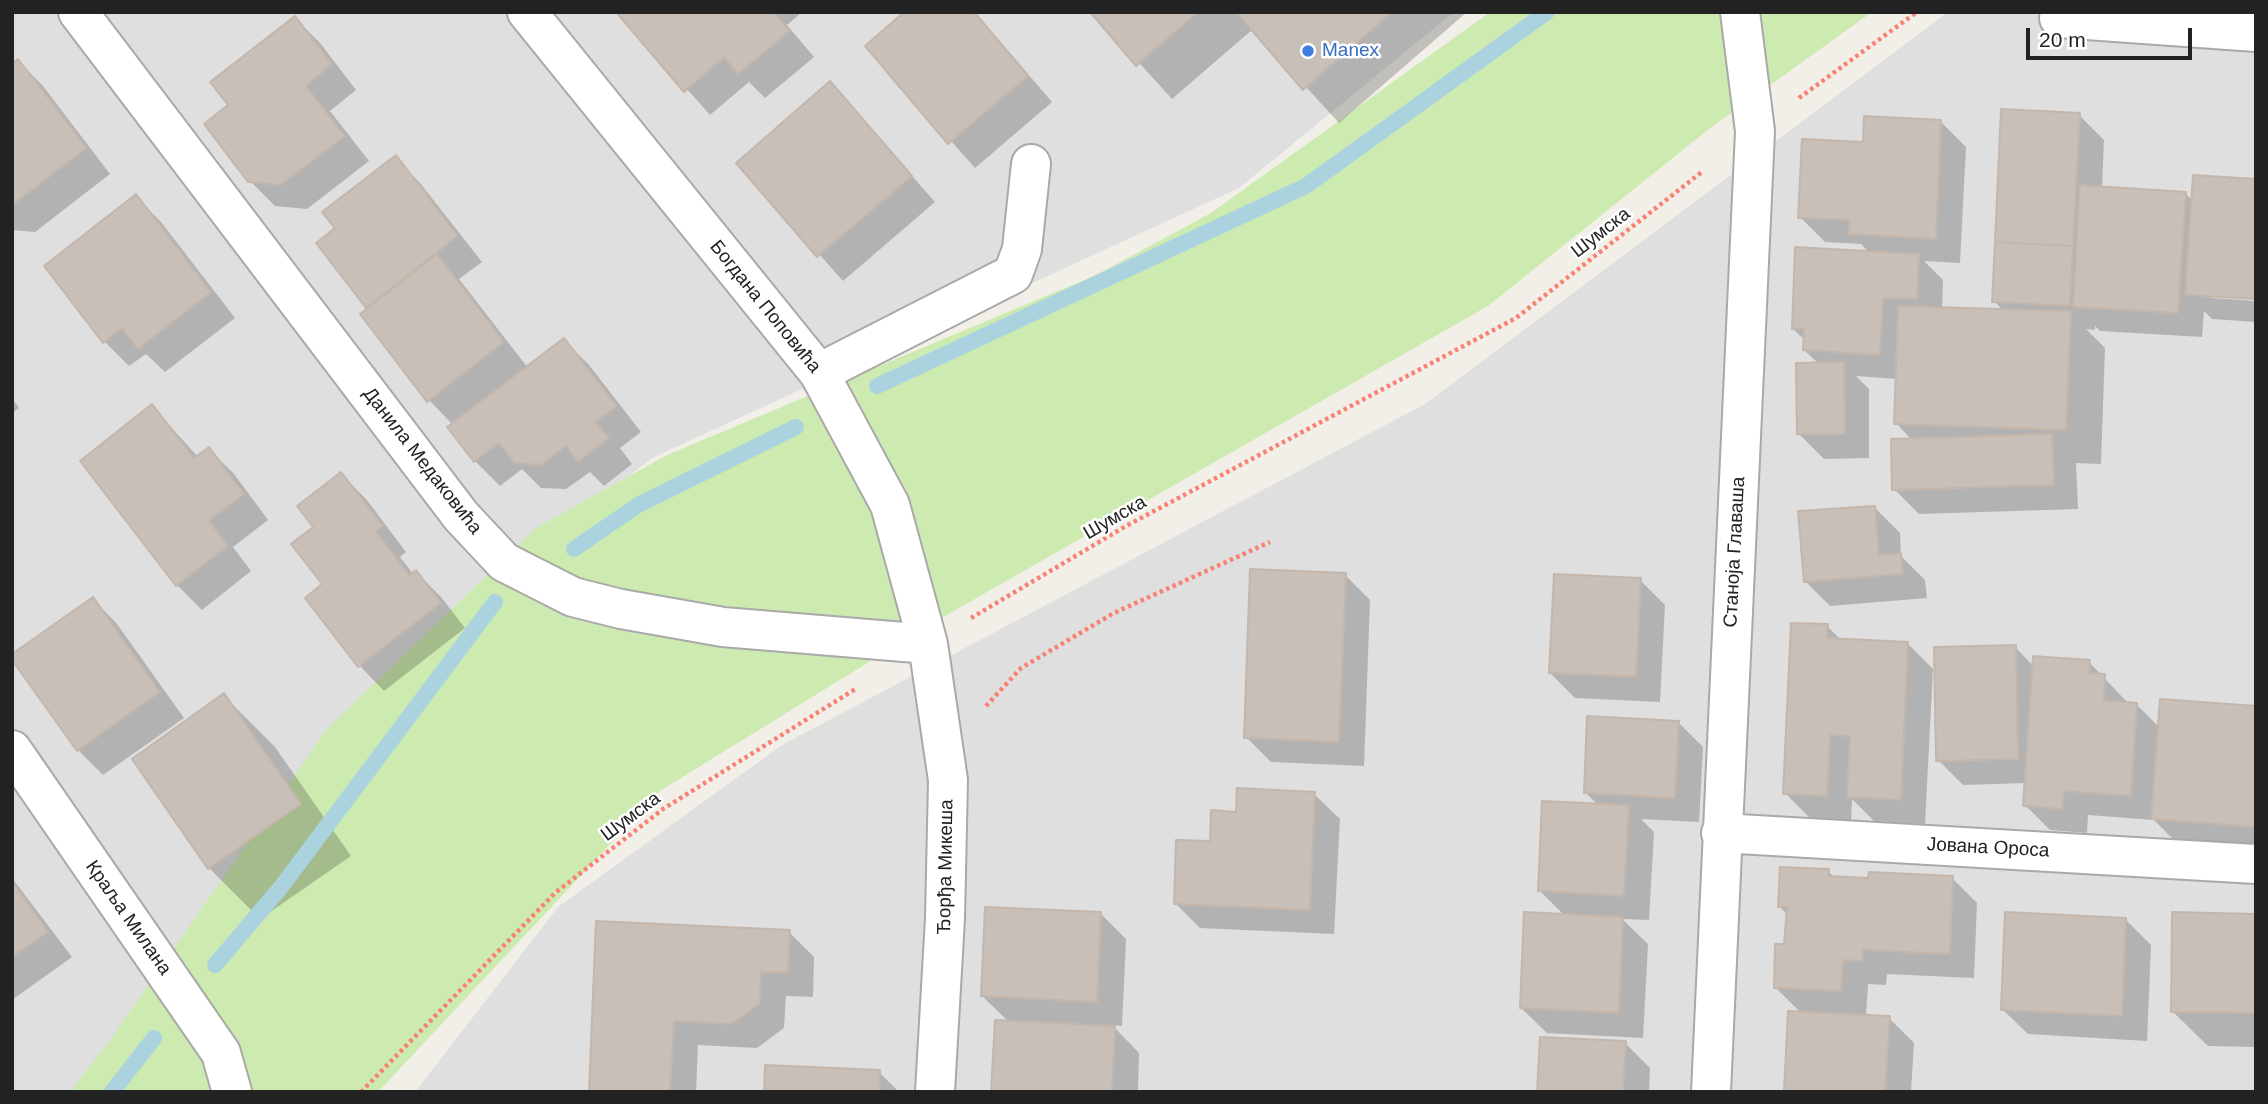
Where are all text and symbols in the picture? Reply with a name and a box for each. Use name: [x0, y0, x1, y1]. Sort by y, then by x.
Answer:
scale bar: [2030, 14, 2196, 58]
text: 20 m: [2039, 28, 2086, 51]
place label: Manex: [1322, 40, 1379, 62]
marker: Manex: [1300, 43, 1316, 59]
street label: Шумска: [1567, 203, 1635, 263]
street label: Богдана Поповића: [705, 236, 825, 378]
street label: Данила Медаковића: [358, 383, 486, 539]
street label: Станоја Главаша: [1720, 476, 1750, 628]
street label: Шумска: [1080, 491, 1150, 545]
street label: Шумска: [597, 787, 665, 847]
street label: Ђорђа Микеша: [933, 799, 959, 935]
street label: Јована Ороса: [1926, 833, 2050, 863]
street label: Краља Милана: [80, 856, 176, 980]

